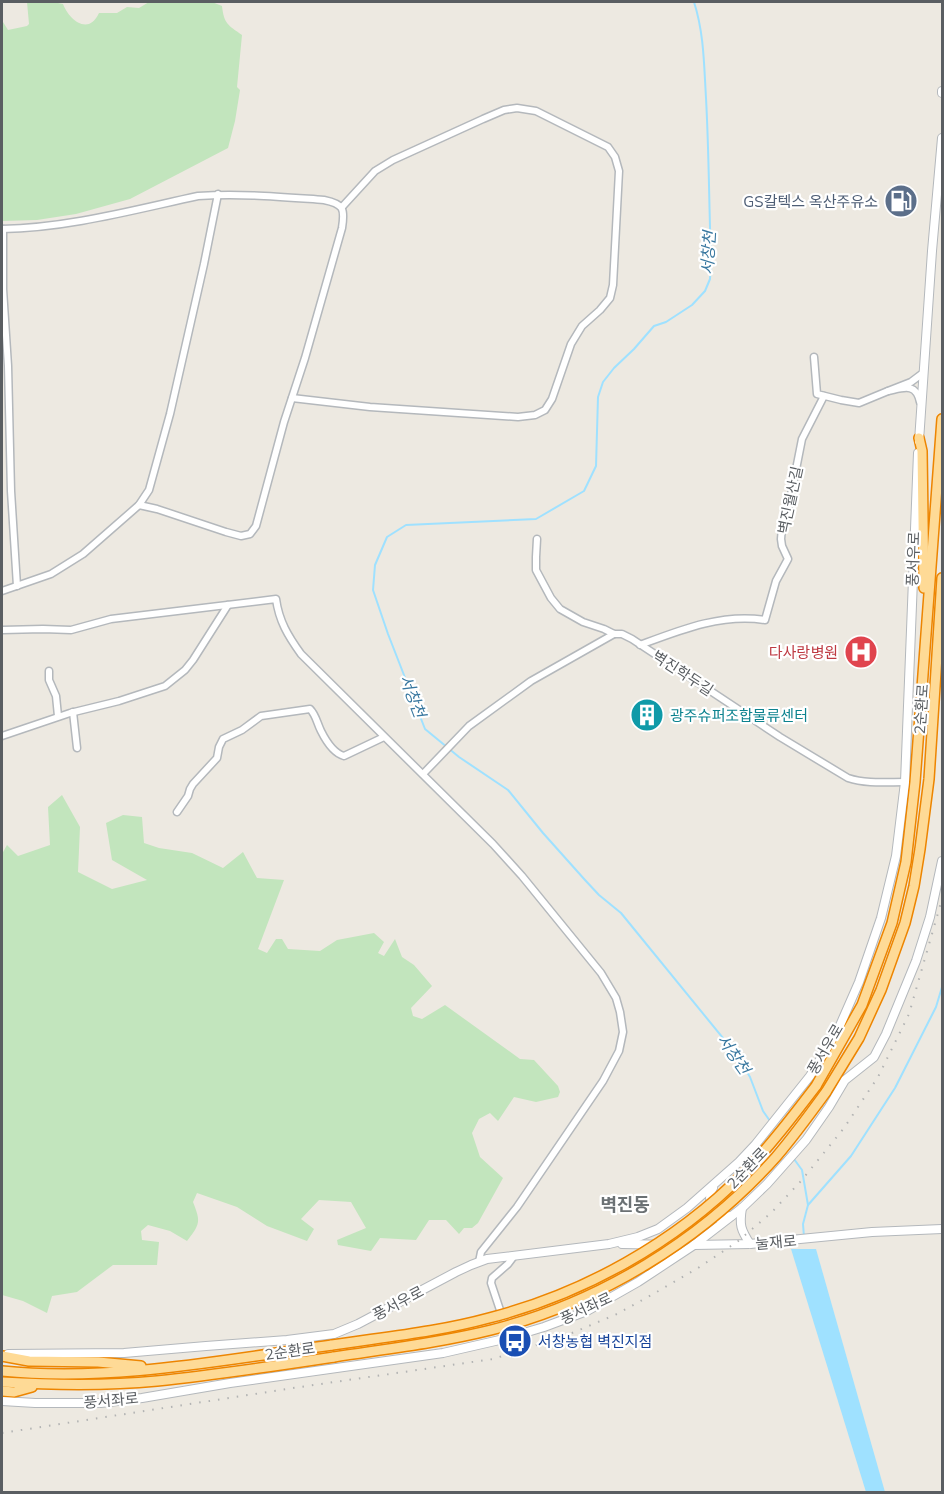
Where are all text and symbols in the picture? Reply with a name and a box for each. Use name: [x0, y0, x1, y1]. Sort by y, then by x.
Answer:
fuel station icon: GS칼텍스 옥산주유소: [883, 183, 919, 219]
place label: GS칼텍스 옥산주유소: [743, 192, 878, 211]
water label: 서창천: [697, 228, 719, 276]
street label: 벽진월산길: [774, 464, 806, 536]
street label: 풍서우로: [903, 531, 923, 587]
hospital icon: 다사랑병원: [843, 634, 879, 670]
place label: 다사랑병원: [769, 643, 838, 662]
street label: 벽진학두길: [649, 646, 717, 700]
water label: 서창천: [396, 672, 431, 722]
street label: 2순환로: [910, 683, 932, 735]
building icon: 광주슈퍼조합물류센터: [629, 697, 665, 733]
place label: 광주슈퍼조합물류센터: [670, 706, 808, 725]
street label: 풍서우로: [803, 1020, 847, 1078]
water label: 서창천: [713, 1030, 756, 1080]
street label: 2순환로: [723, 1143, 771, 1193]
district label: 벽진동: [600, 1193, 650, 1216]
street label: 눌재로: [755, 1231, 797, 1253]
street label: 풍서우로: [369, 1282, 427, 1324]
street label: 풍서좌로: [557, 1288, 615, 1328]
bus stop icon: 서창농협 벽진지점: [497, 1323, 533, 1359]
place label: 서창농협 벽진지점: [538, 1332, 652, 1351]
street label: 2순환로: [264, 1338, 316, 1364]
street label: 풍서좌로: [83, 1388, 139, 1412]

